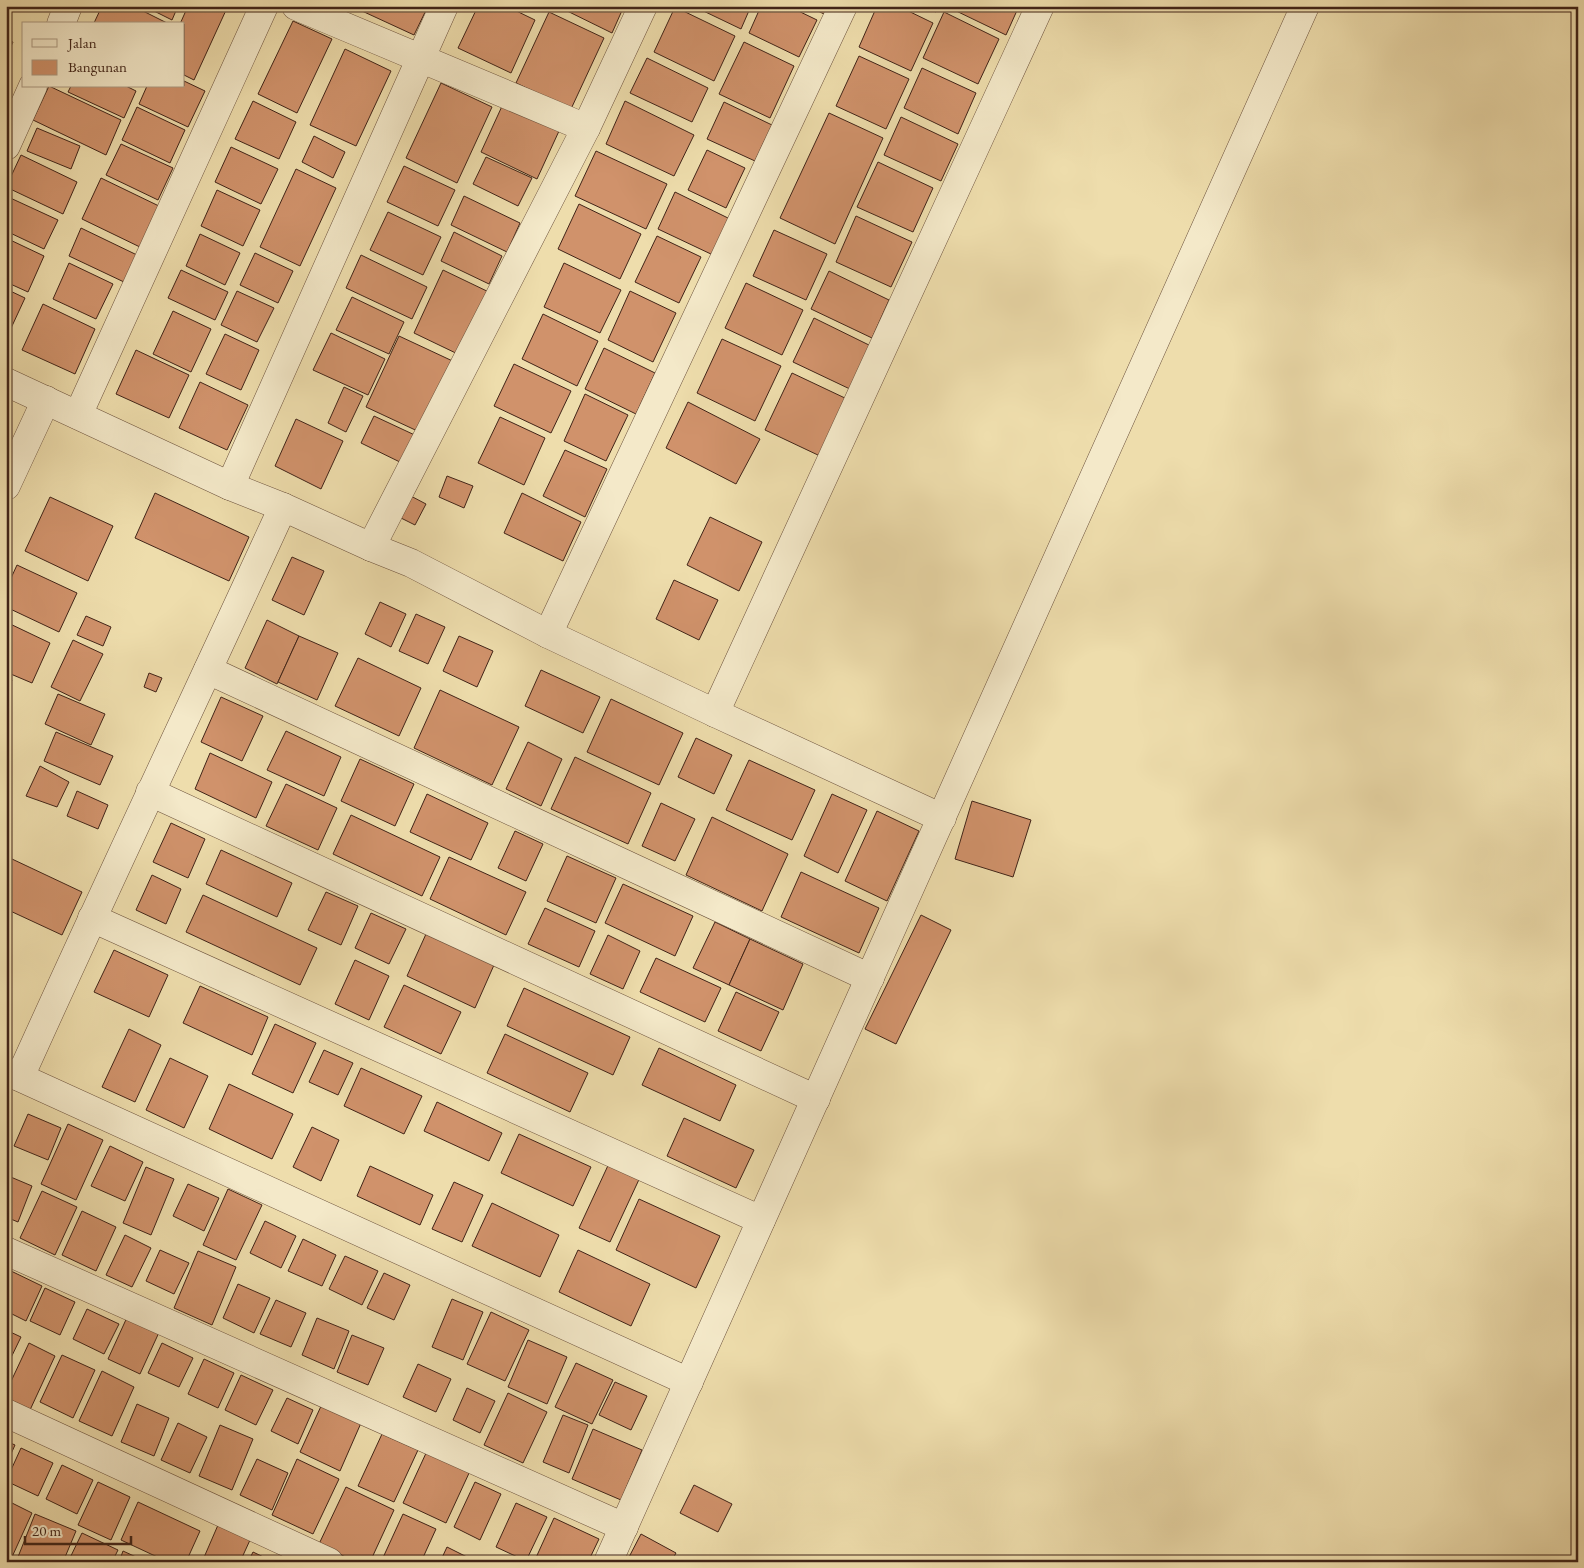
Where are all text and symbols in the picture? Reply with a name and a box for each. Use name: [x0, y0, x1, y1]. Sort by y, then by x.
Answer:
legend: [22, 22, 185, 88]
text: Jalan: [66, 33, 97, 52]
text: Bangunan: [68, 57, 127, 76]
scale bar: [25, 1513, 131, 1545]
text: 20 m: [32, 1521, 61, 1540]

